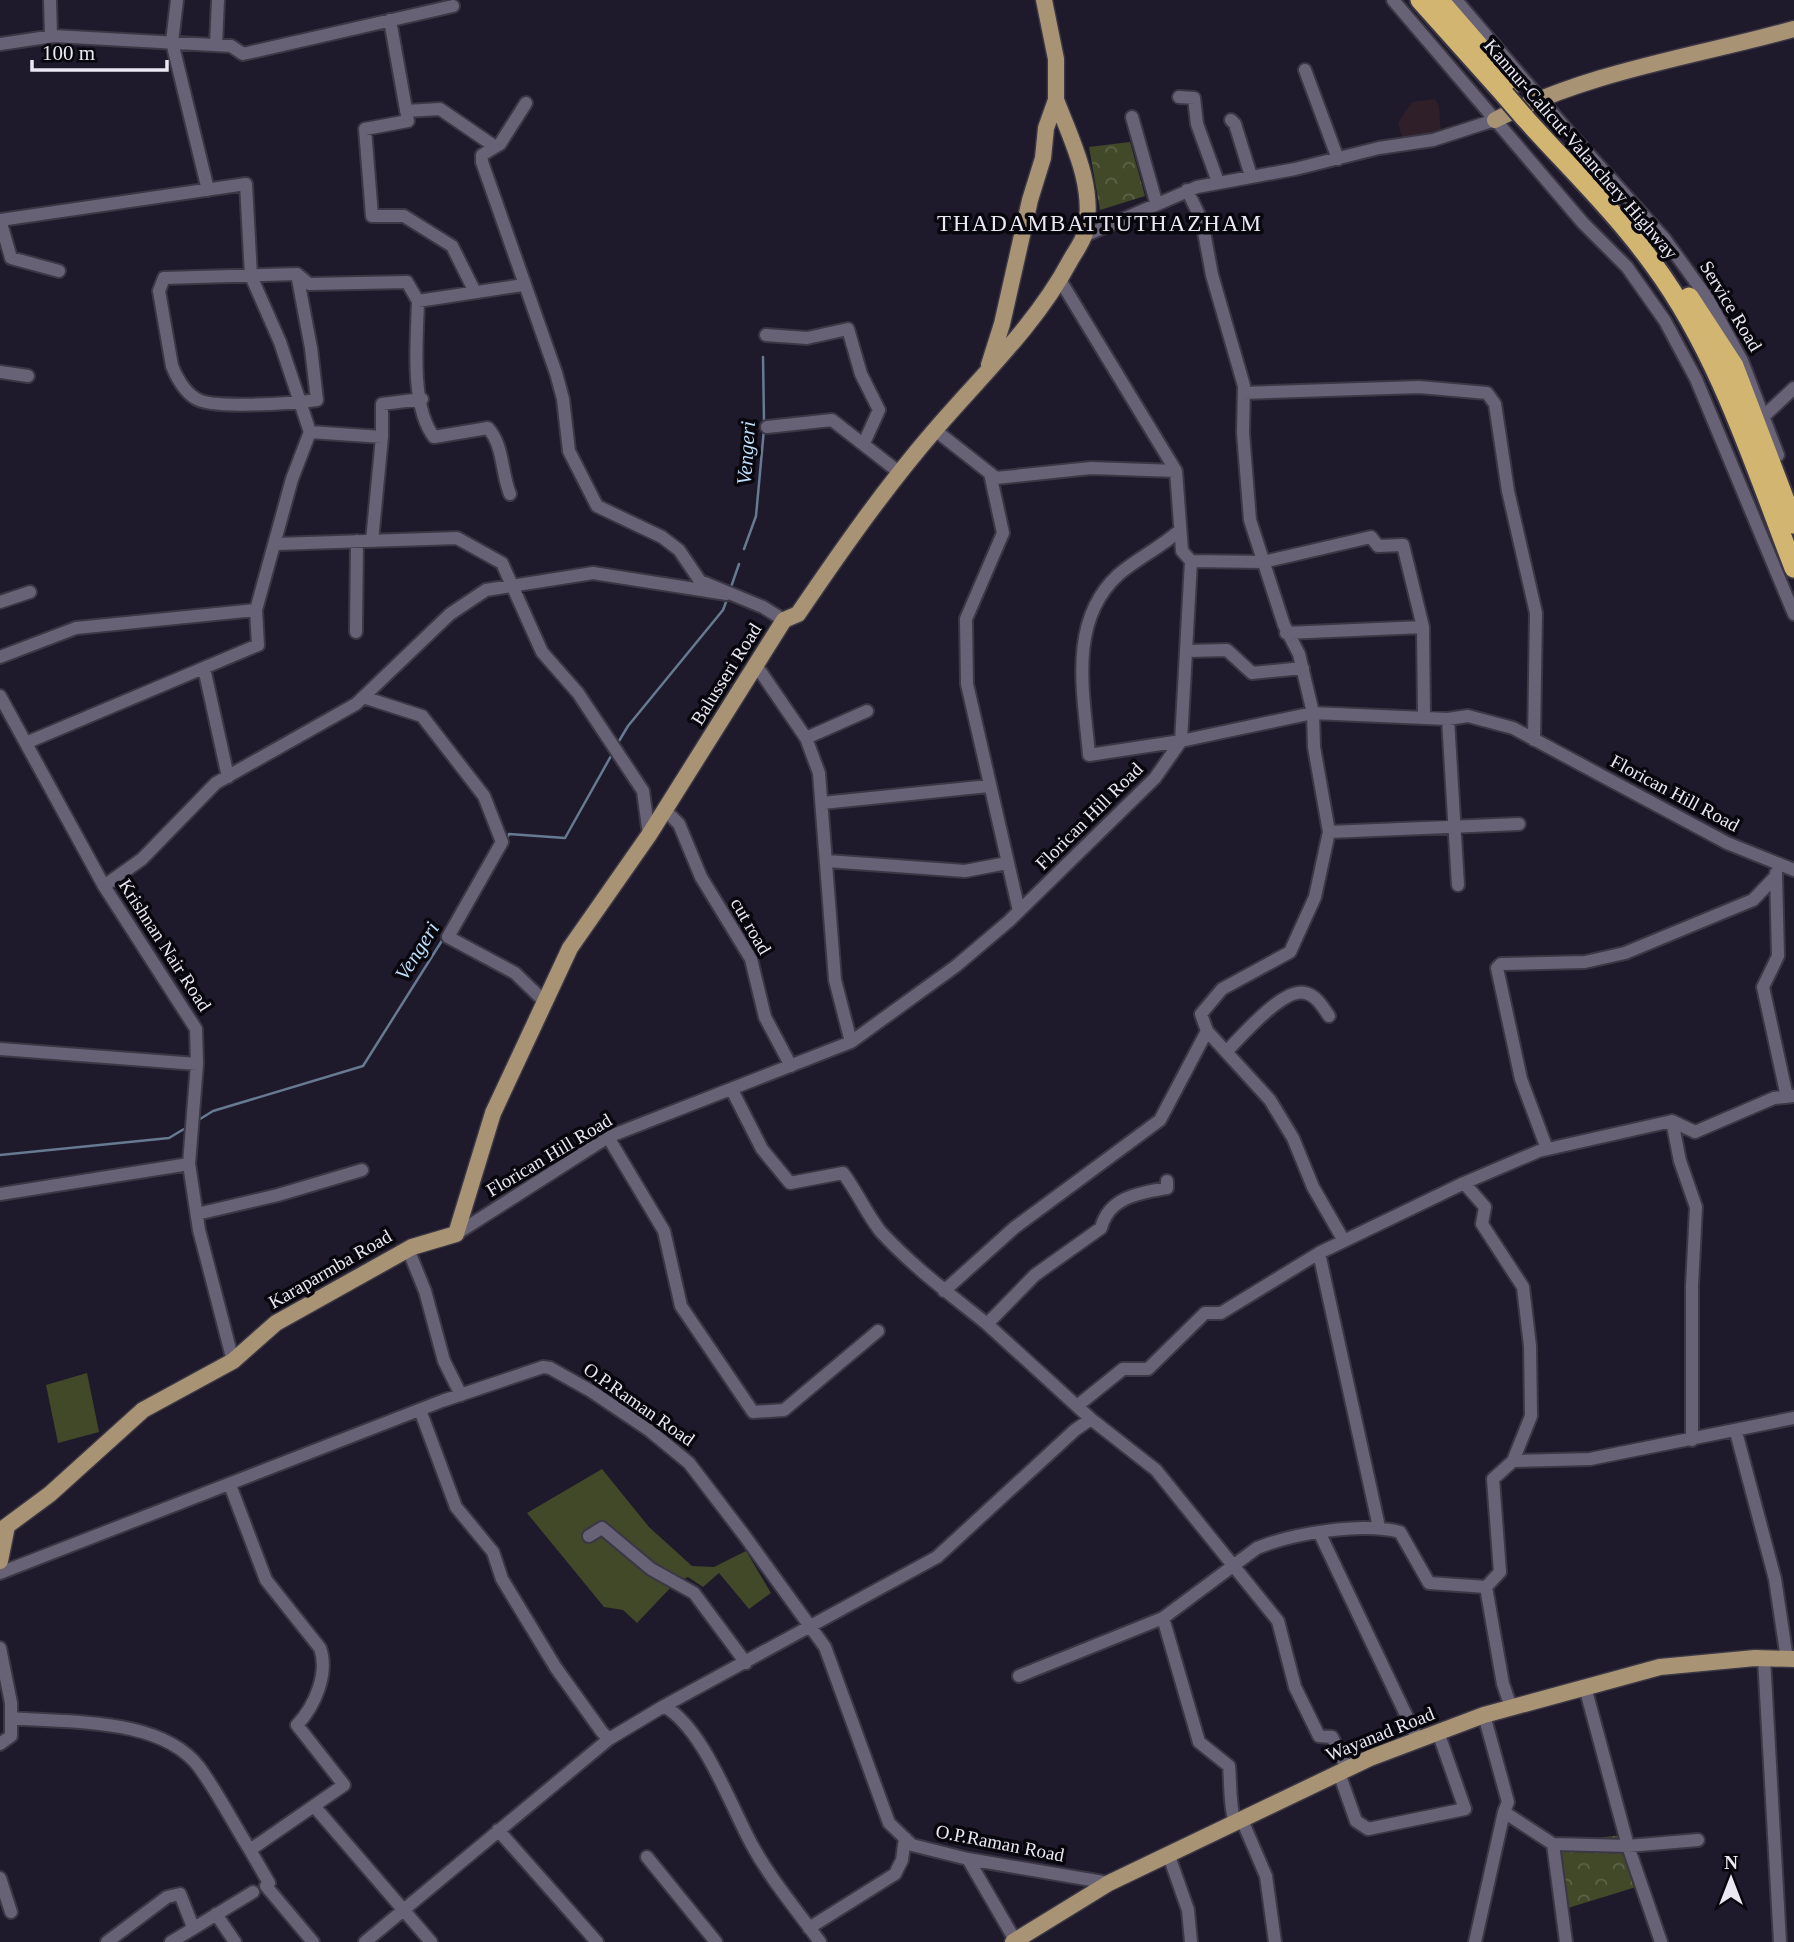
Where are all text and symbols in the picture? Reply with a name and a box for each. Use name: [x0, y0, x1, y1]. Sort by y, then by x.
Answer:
scale bar: [32, 28, 166, 72]
street label: Kannur-Calicut-Valanchery Highway: [1480, 35, 1682, 263]
text: 100 m: [42, 41, 95, 65]
district label: THADAMBATTUTHAZHAM: [937, 211, 1263, 236]
street label: Service Road: [1696, 257, 1766, 355]
water label: Vengeri: [732, 420, 760, 486]
street label: Balusseri Road: [686, 619, 766, 729]
street label: Florican Hill Road: [1607, 750, 1743, 836]
street label: Florican Hill Road: [1031, 758, 1147, 874]
street label: Krishnan Nair Road: [115, 875, 216, 1015]
street label: cut road: [726, 894, 776, 958]
water label: Vengeri: [390, 917, 444, 985]
street label: Florican Hill Road: [483, 1109, 616, 1201]
street label: Karaparmba Road: [265, 1225, 396, 1313]
street label: O.P.Raman Road: [580, 1358, 699, 1450]
street label: Wayanad Road: [1323, 1703, 1438, 1765]
street label: O.P.Raman Road: [934, 1820, 1066, 1866]
north arrow: [1696, 1844, 1766, 1914]
text: N: [1724, 1852, 1738, 1873]

